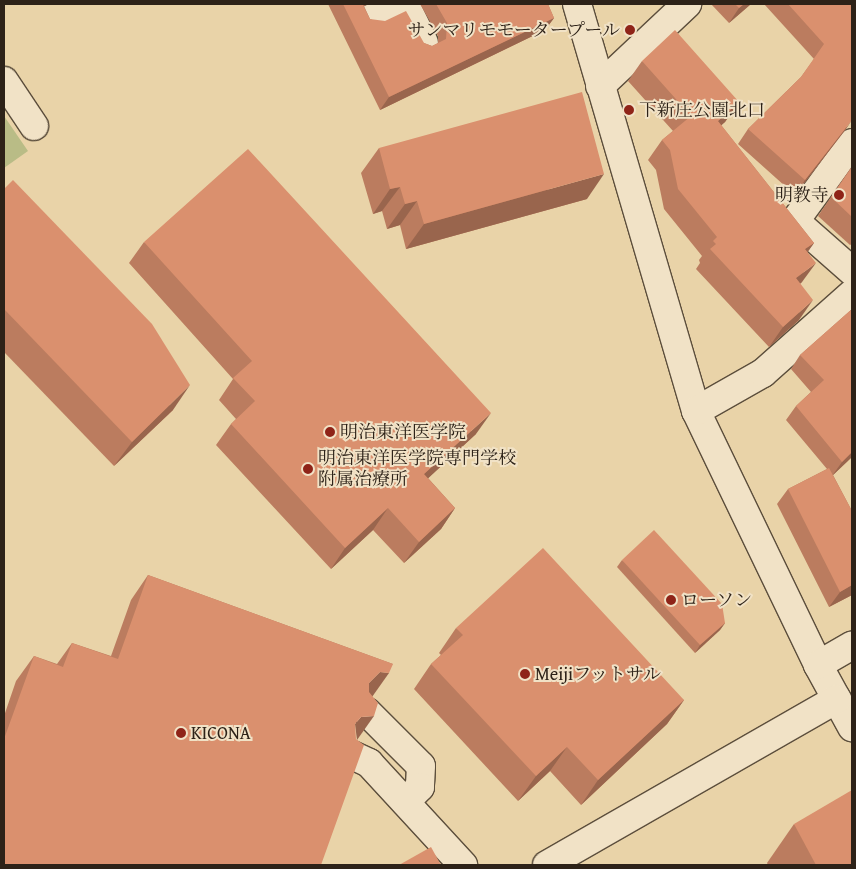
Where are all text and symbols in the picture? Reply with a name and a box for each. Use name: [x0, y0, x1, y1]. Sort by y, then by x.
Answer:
place label: サンマリモモータープール: [405, 19, 620, 41]
marker: サンマリモモータープール: [624, 24, 636, 36]
place label: 下新庄公園北口: [639, 99, 765, 121]
marker: 下新庄公園北口: [623, 104, 635, 116]
place label: 明教寺: [775, 184, 829, 206]
marker: 明教寺: [833, 189, 845, 201]
place label: 明治東洋医学院: [340, 421, 466, 443]
marker: 明治東洋医学院: [324, 426, 336, 438]
place label: 明治東洋医学院専門学校 附属治療所: [318, 448, 516, 490]
marker: 明治東洋医学院専門学校 附属治療所: [302, 463, 314, 475]
place label: ローソン: [681, 589, 753, 611]
marker: ローソン: [665, 594, 677, 606]
place label: Meijiフットサル: [535, 663, 663, 685]
marker: Meijiフットサル: [519, 668, 531, 680]
place label: KICONA: [191, 722, 251, 744]
marker: KICONA: [175, 727, 187, 739]

